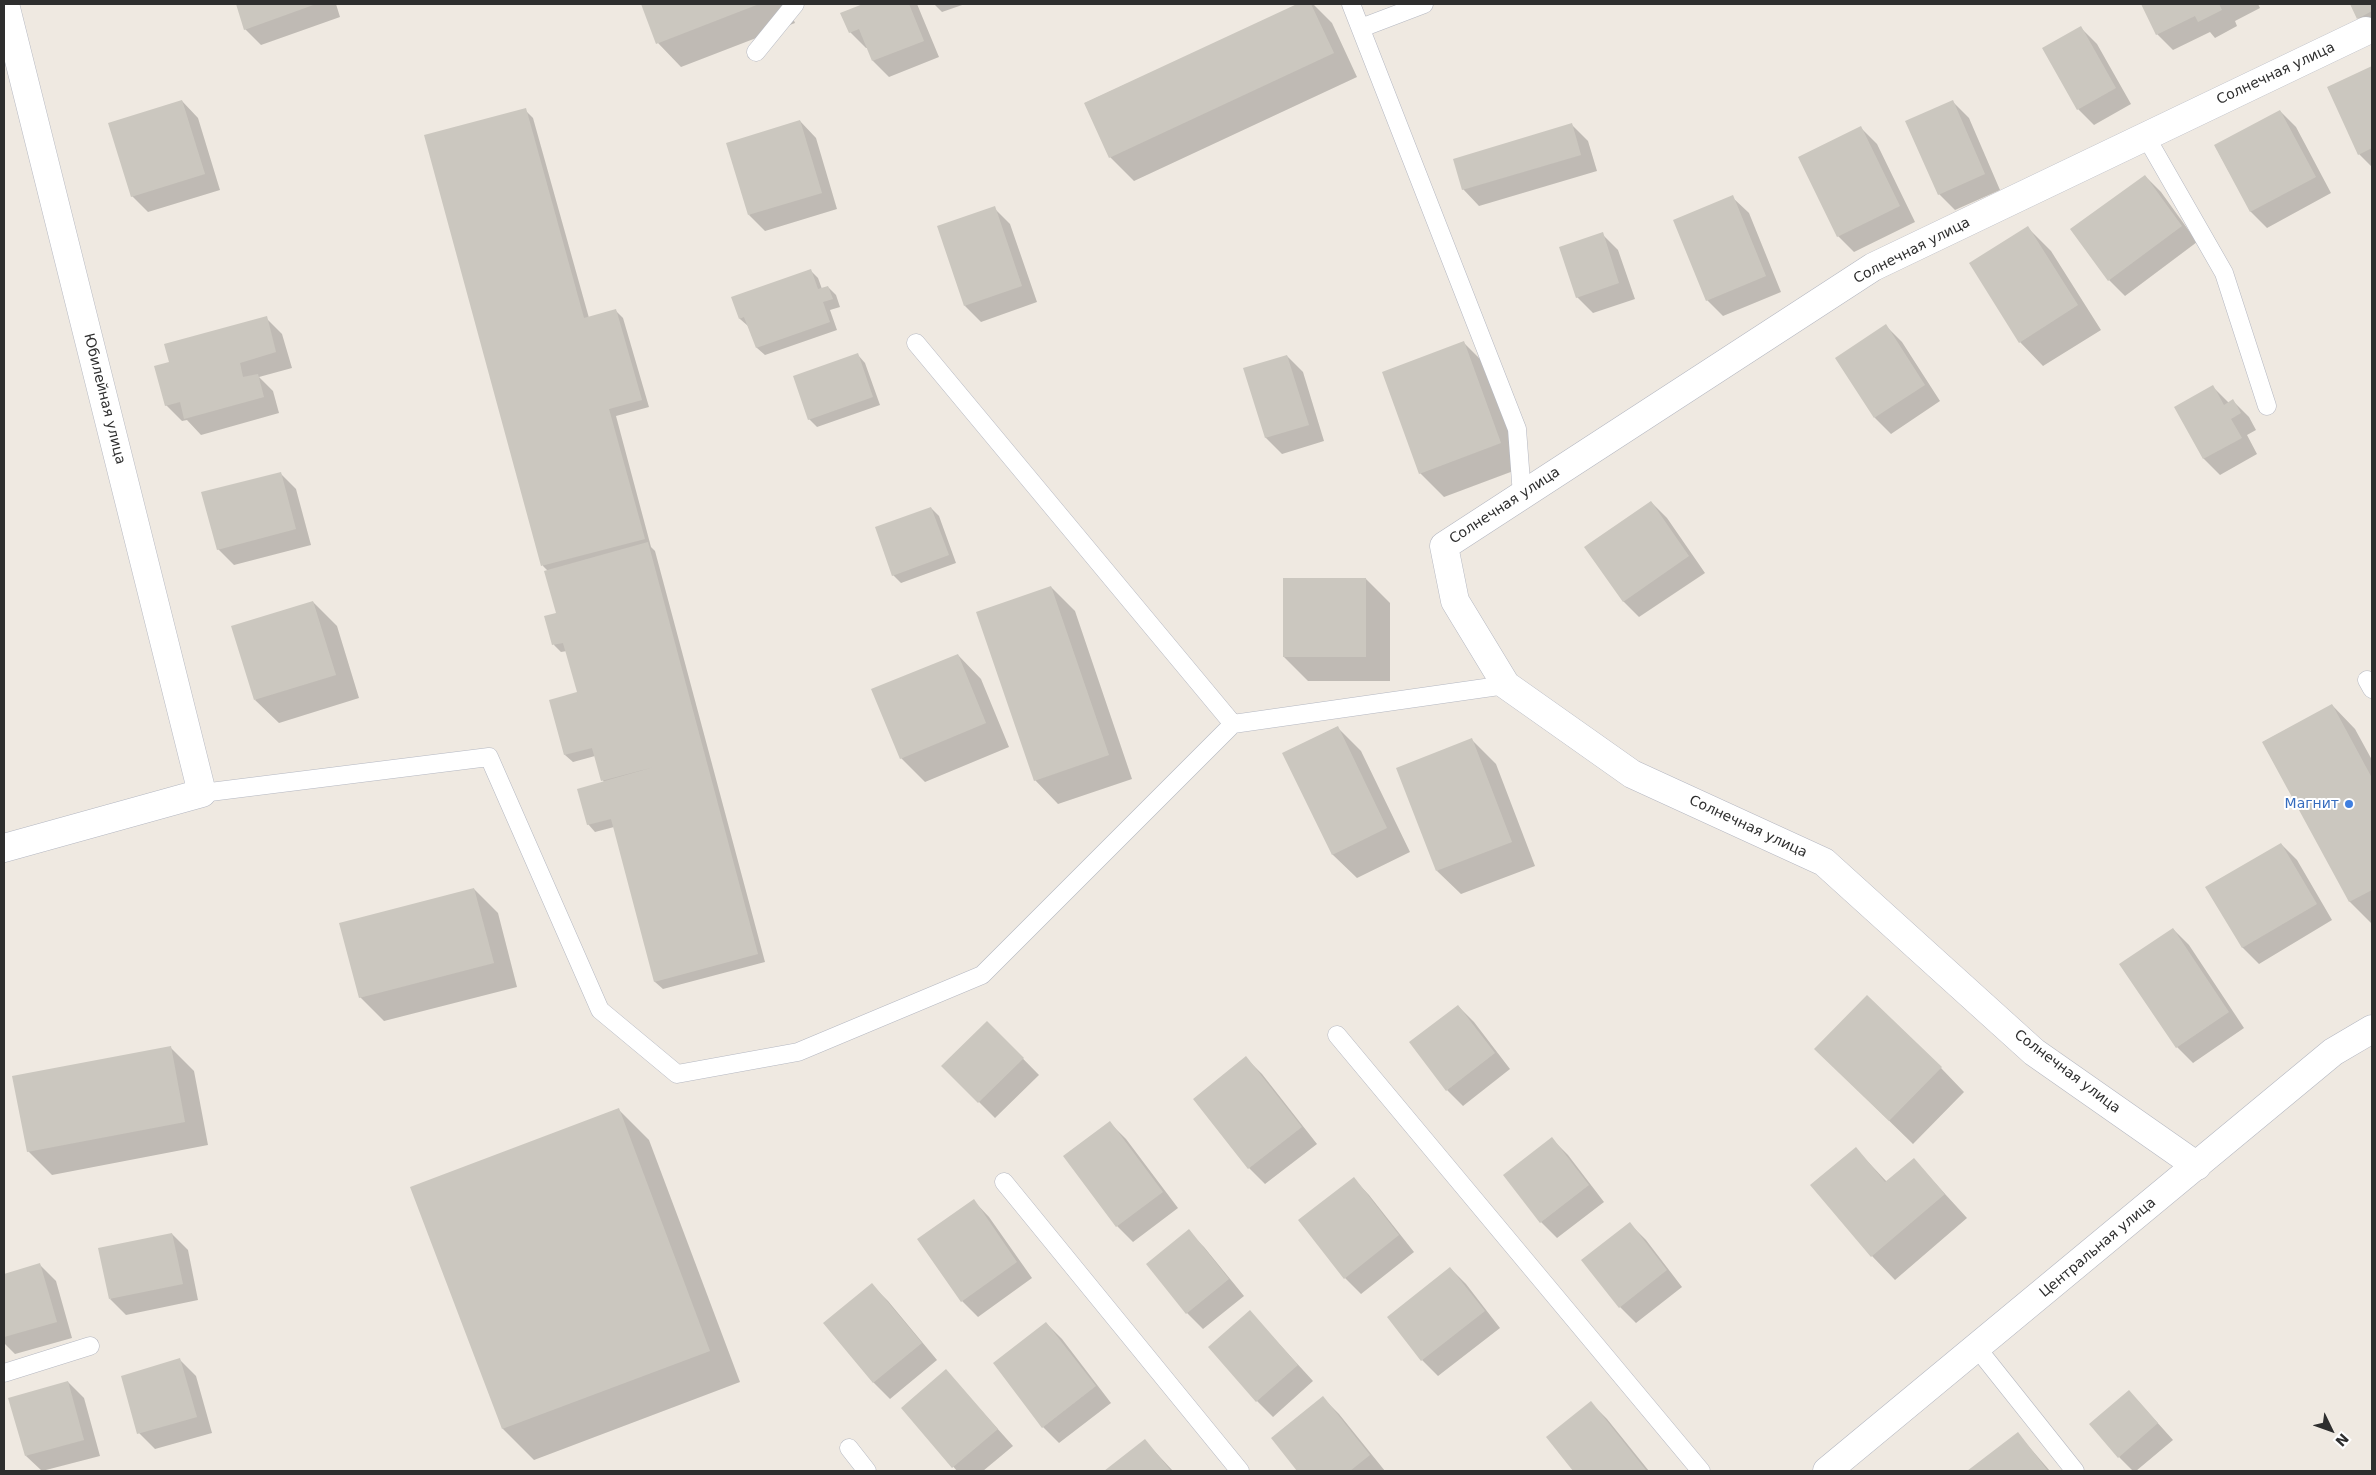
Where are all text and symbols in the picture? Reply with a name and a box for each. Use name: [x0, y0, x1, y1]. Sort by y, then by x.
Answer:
street label: Солнечная улица: [2214, 39, 2338, 109]
street label: Солнечная улица: [1851, 214, 1973, 288]
street label: Юбилейная улица: [80, 332, 128, 466]
street label: Солнечная улица: [1447, 464, 1563, 548]
street label: Солнечная улица: [1686, 792, 1810, 862]
place label: Магнит: [2285, 796, 2339, 812]
marker: Магнит: [2343, 798, 2355, 810]
street label: Солнечная улица: [2011, 1027, 2123, 1117]
street label: Центральная улица: [2036, 1194, 2160, 1302]
north arrow: [2306, 1405, 2356, 1455]
text: N: [2332, 1430, 2352, 1450]

